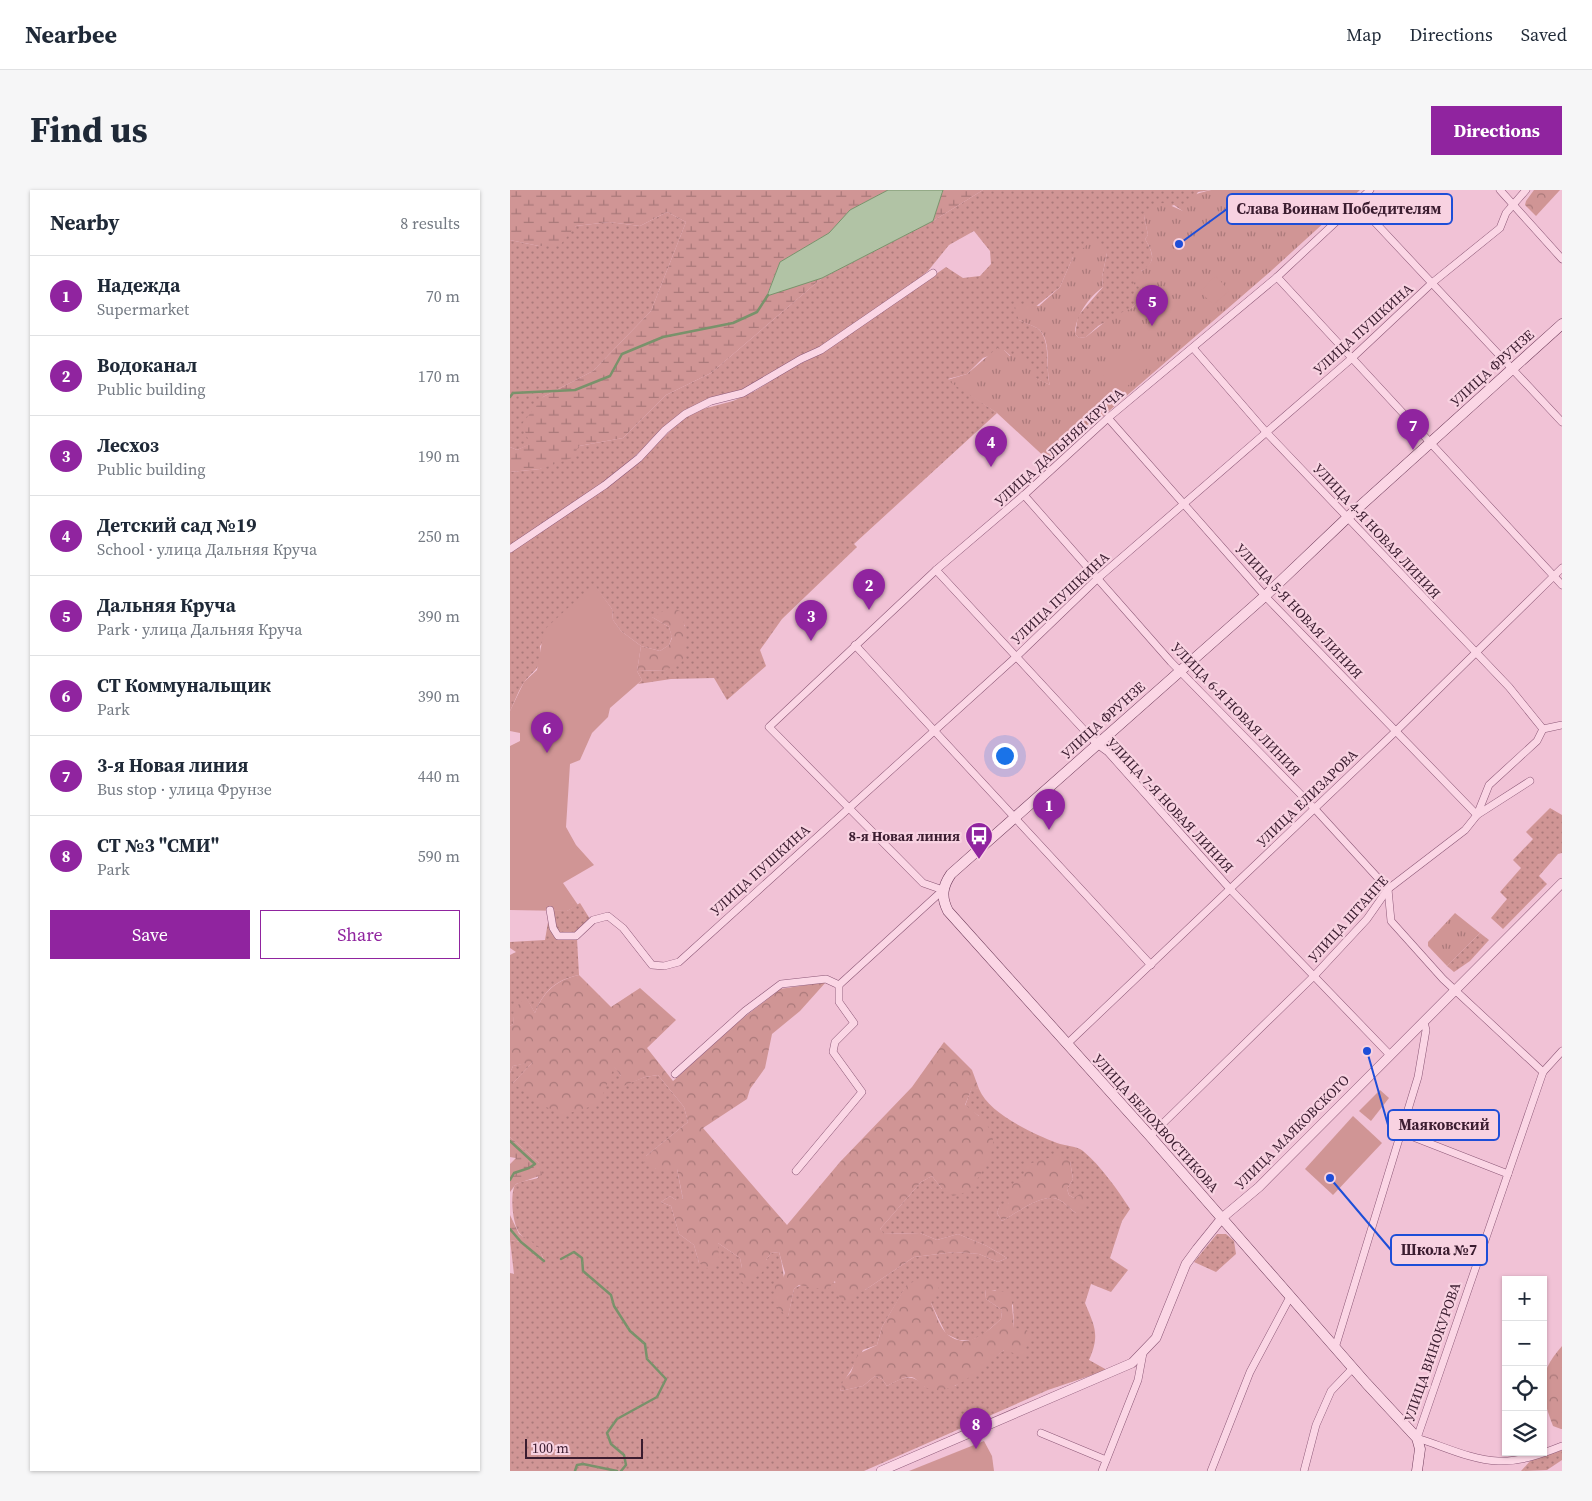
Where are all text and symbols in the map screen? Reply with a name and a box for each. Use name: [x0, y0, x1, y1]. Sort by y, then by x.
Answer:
text: Nearbee: [25, 18, 117, 51]
text: Map: [1346, 22, 1382, 47]
text: Directions: [1410, 22, 1493, 47]
text: Saved: [1521, 22, 1567, 47]
text: Find us: [30, 106, 148, 154]
button: Directions: [1431, 106, 1562, 155]
callout: Слава Воинам Победителям: [1227, 194, 1452, 224]
text: Слава Воинам Победителям: [1237, 198, 1441, 219]
text: Nearby: [50, 208, 120, 237]
text: 8 results: [400, 212, 460, 234]
text: Надежда: [97, 272, 180, 298]
street label: УЛИЦА ПУШКИНА: [1309, 278, 1418, 379]
text: 1: [62, 285, 70, 307]
text: 70 m: [426, 285, 460, 307]
pin: 5: [1136, 285, 1168, 326]
text: Supermarket: [97, 298, 189, 320]
street label: УЛИЦА ФРУНЗЕ: [1446, 325, 1538, 411]
text: Водоканал: [97, 352, 197, 378]
text: 2: [62, 365, 70, 387]
text: 170 m: [418, 365, 460, 387]
text: Public building: [97, 378, 206, 400]
street label: УЛИЦА ДАЛЬНЯЯ КРУЧА: [990, 383, 1129, 511]
pin: 7: [1397, 409, 1429, 450]
pin: 4: [975, 426, 1007, 467]
text: Лесхоз: [97, 432, 159, 458]
text: 3: [62, 445, 70, 467]
text: 190 m: [418, 445, 460, 467]
text: Public building: [97, 458, 206, 480]
street label: УЛИЦА 4-Я НОВАЯ ЛИНИЯ: [1309, 459, 1445, 603]
text: Детский сад №19: [97, 512, 257, 538]
text: 4: [62, 525, 70, 547]
text: 250 m: [418, 525, 460, 547]
text: School · улица Дальняя Круча: [97, 538, 317, 560]
street label: УЛИЦА 5-Я НОВАЯ ЛИНИЯ: [1231, 539, 1367, 683]
street label: УЛИЦА ПУШКИНА: [1006, 547, 1114, 649]
pin: 2: [853, 569, 885, 610]
text: Дальняя Круча: [97, 592, 236, 618]
pin: 3: [795, 600, 827, 641]
text: 5: [62, 605, 70, 627]
text: 390 m: [418, 605, 460, 627]
text: Park · улица Дальняя Круча: [97, 618, 302, 640]
street label: УЛИЦА 6-Я НОВАЯ ЛИНИЯ: [1167, 638, 1305, 780]
text: СТ Коммунальщик: [97, 672, 271, 698]
street label: УЛИЦА ФРУНЗЕ: [1057, 677, 1149, 763]
text: 6: [62, 685, 70, 707]
text: 390 m: [418, 685, 460, 707]
text: Park: [97, 698, 130, 720]
pin: 6: [531, 712, 563, 753]
street label: УЛИЦА 7-Я НОВАЯ ЛИНИЯ: [1102, 733, 1238, 877]
your location: [992, 743, 1018, 769]
street label: УЛИЦА ЕЛИЗАРОВА: [1252, 744, 1363, 852]
text: 3-я Новая линия: [97, 752, 248, 778]
text: 7: [62, 765, 70, 787]
text: 440 m: [418, 765, 460, 787]
text: Bus stop · улица Фрунзе: [97, 778, 272, 800]
pin: 1: [1033, 789, 1065, 830]
street label: УЛИЦА ПУШКИНА: [706, 819, 815, 920]
bus stop icon: 8-я Новая линия: [964, 821, 994, 860]
place label: 8-я Новая линия: [848, 826, 960, 846]
text: СТ №3 "СМИ": [97, 832, 219, 858]
text: 8: [62, 845, 70, 867]
text: 590 m: [418, 845, 460, 867]
text: Park: [97, 858, 130, 880]
street label: УЛИЦА ШТАНГЕ: [1303, 871, 1393, 967]
button: Save: [50, 910, 250, 959]
button: Share: [260, 910, 460, 959]
street label: УЛИЦА БЕЛОХВОСТИКОВА: [1088, 1049, 1224, 1197]
street label: УЛИЦА МАЯКОВСКОГО: [1230, 1070, 1354, 1194]
callout: Маяковский: [1388, 1110, 1499, 1140]
text: Маяковский: [1398, 1114, 1490, 1135]
callout: Школа №7: [1391, 1235, 1487, 1265]
text: Школа №7: [1401, 1239, 1477, 1260]
map controls: [1502, 1276, 1547, 1456]
button: +: [1502, 1276, 1547, 1321]
street label: УЛИЦА ВИНОКУРОВА: [1399, 1279, 1465, 1424]
button: −: [1502, 1321, 1547, 1366]
button: locate: [1502, 1366, 1547, 1411]
pin: 8: [960, 1408, 992, 1449]
button: layers: [1502, 1411, 1547, 1456]
scale bar: [525, 1436, 642, 1459]
text: 100 m: [532, 1438, 569, 1458]

